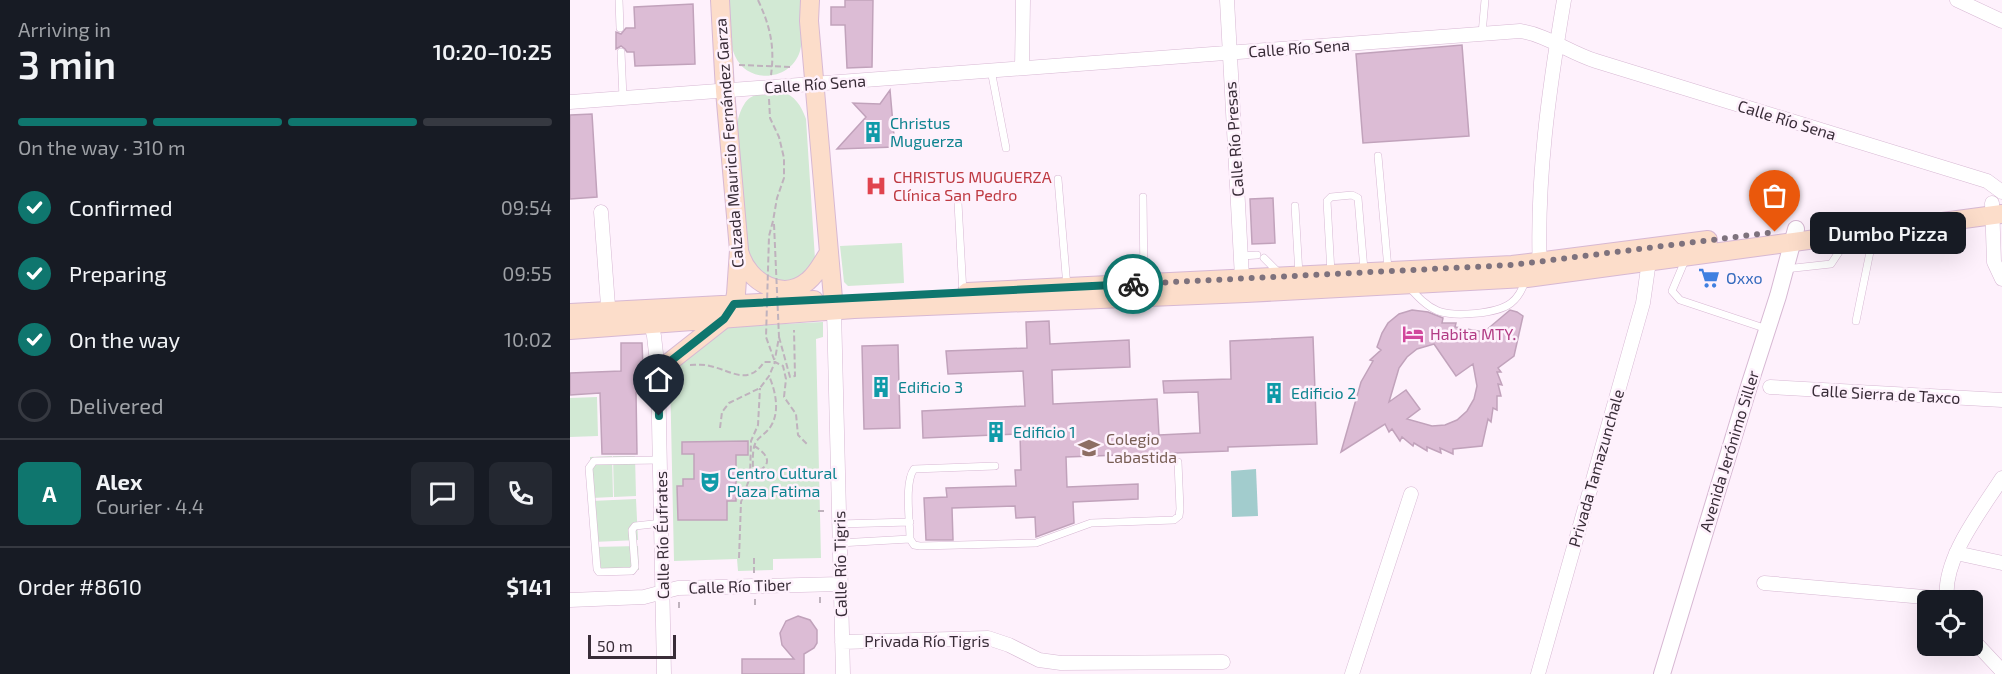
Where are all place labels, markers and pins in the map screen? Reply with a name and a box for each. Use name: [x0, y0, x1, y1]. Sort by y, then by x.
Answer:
place label: Christus Muguerza: [890, 113, 963, 150]
building icon: Christus Muguerza: [861, 120, 885, 144]
place label: CHRISTUS MUGUERZA Clínica San Pedro: [893, 167, 1052, 204]
pin: [1749, 170, 1800, 232]
hospital icon: CHRISTUS MUGUERZA Clínica San Pedro: [864, 174, 888, 198]
callout: Dumbo Pizza: [1811, 211, 1967, 253]
supermarket icon: Oxxo: [1697, 266, 1721, 290]
place label: Oxxo: [1726, 268, 1763, 287]
hotel icon: Habita MTY.: [1401, 322, 1425, 346]
place label: Habita MTY.: [1430, 324, 1516, 343]
pin: [633, 354, 684, 416]
building icon: Edificio 3: [869, 375, 893, 399]
place label: Edificio 3: [898, 377, 963, 396]
building icon: Edificio 2: [1262, 381, 1286, 405]
place label: Edificio 2: [1291, 383, 1356, 402]
building icon: Edificio 1: [984, 420, 1008, 444]
place label: Edificio 1: [1013, 422, 1076, 441]
place label: Colegio Labastida: [1106, 429, 1177, 466]
school or university icon: Colegio Labastida: [1077, 436, 1101, 460]
place label: Centro Cultural Plaza Fatima: [727, 463, 837, 500]
theatre icon: Centro Cultural Plaza Fatima: [698, 470, 722, 494]

